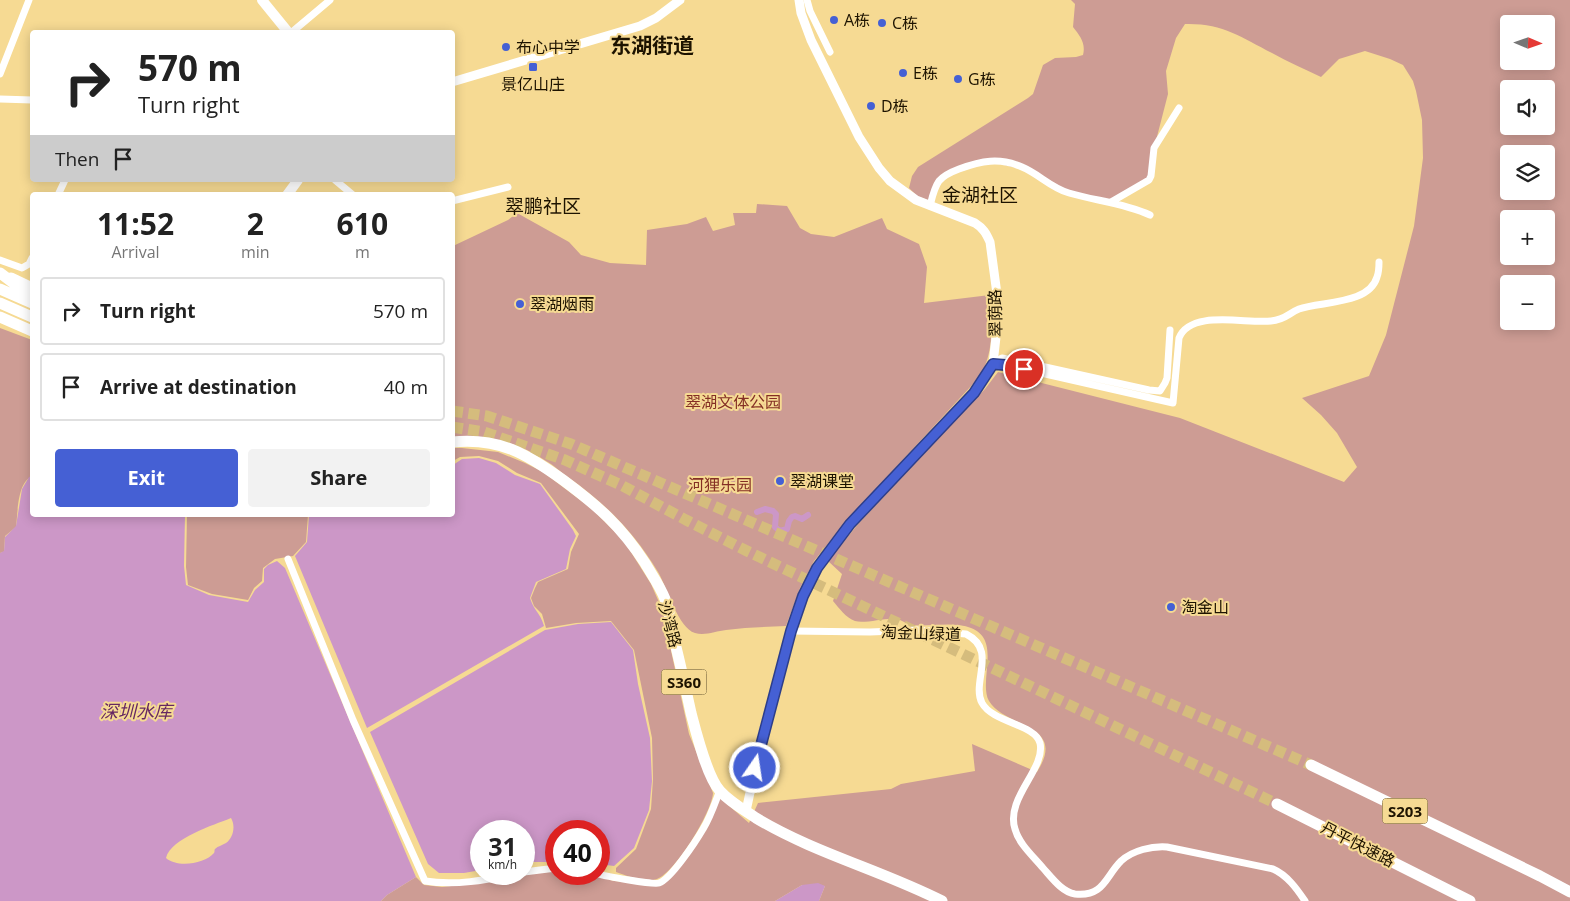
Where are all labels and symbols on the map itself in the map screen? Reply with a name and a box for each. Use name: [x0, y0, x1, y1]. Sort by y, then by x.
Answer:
place label: A栋: [844, 9, 870, 31]
place label: C栋: [892, 12, 918, 34]
marker: A栋: [828, 14, 840, 26]
north arrow: [1500, 15, 1555, 70]
marker: C栋: [876, 17, 888, 29]
district label: 东湖街道: [610, 31, 694, 59]
place label: 布心中学: [516, 36, 580, 58]
marker: 布心中学: [500, 41, 512, 53]
marker: 景亿山庄: [527, 61, 539, 73]
place label: E栋: [913, 62, 938, 84]
marker: E栋: [897, 67, 909, 79]
place label: G栋: [968, 68, 996, 90]
place label: 景亿山庄: [501, 73, 565, 95]
marker: G栋: [952, 73, 964, 85]
place label: D栋: [881, 95, 909, 117]
marker: D栋: [865, 100, 877, 112]
district label: 金湖社区: [942, 182, 1018, 208]
district label: 翠鹏社区: [505, 193, 581, 219]
street label: 翠荫路: [984, 289, 1006, 337]
place label: 翠湖烟雨: [530, 293, 594, 315]
marker: 翠湖烟雨: [514, 298, 526, 310]
pin: [1003, 348, 1045, 390]
park label: 翠湖文体公园: [685, 391, 781, 413]
place label: 翠湖课堂: [790, 470, 854, 492]
park label: 河狸乐园: [688, 474, 752, 496]
marker: 翠湖课堂: [774, 475, 786, 487]
place label: 淘金山: [1181, 596, 1229, 618]
street label: 沙湾路: [653, 598, 687, 650]
marker: 淘金山: [1165, 601, 1177, 613]
street label: 淘金山绿道: [881, 621, 961, 645]
road number: S360: [662, 670, 706, 694]
water label: 深圳水库: [100, 699, 175, 723]
position arrow: [728, 741, 780, 793]
road number: S203: [1382, 798, 1428, 824]
street label: 丹平快速路: [1317, 816, 1399, 872]
speed limit sign: 40: [545, 820, 610, 885]

